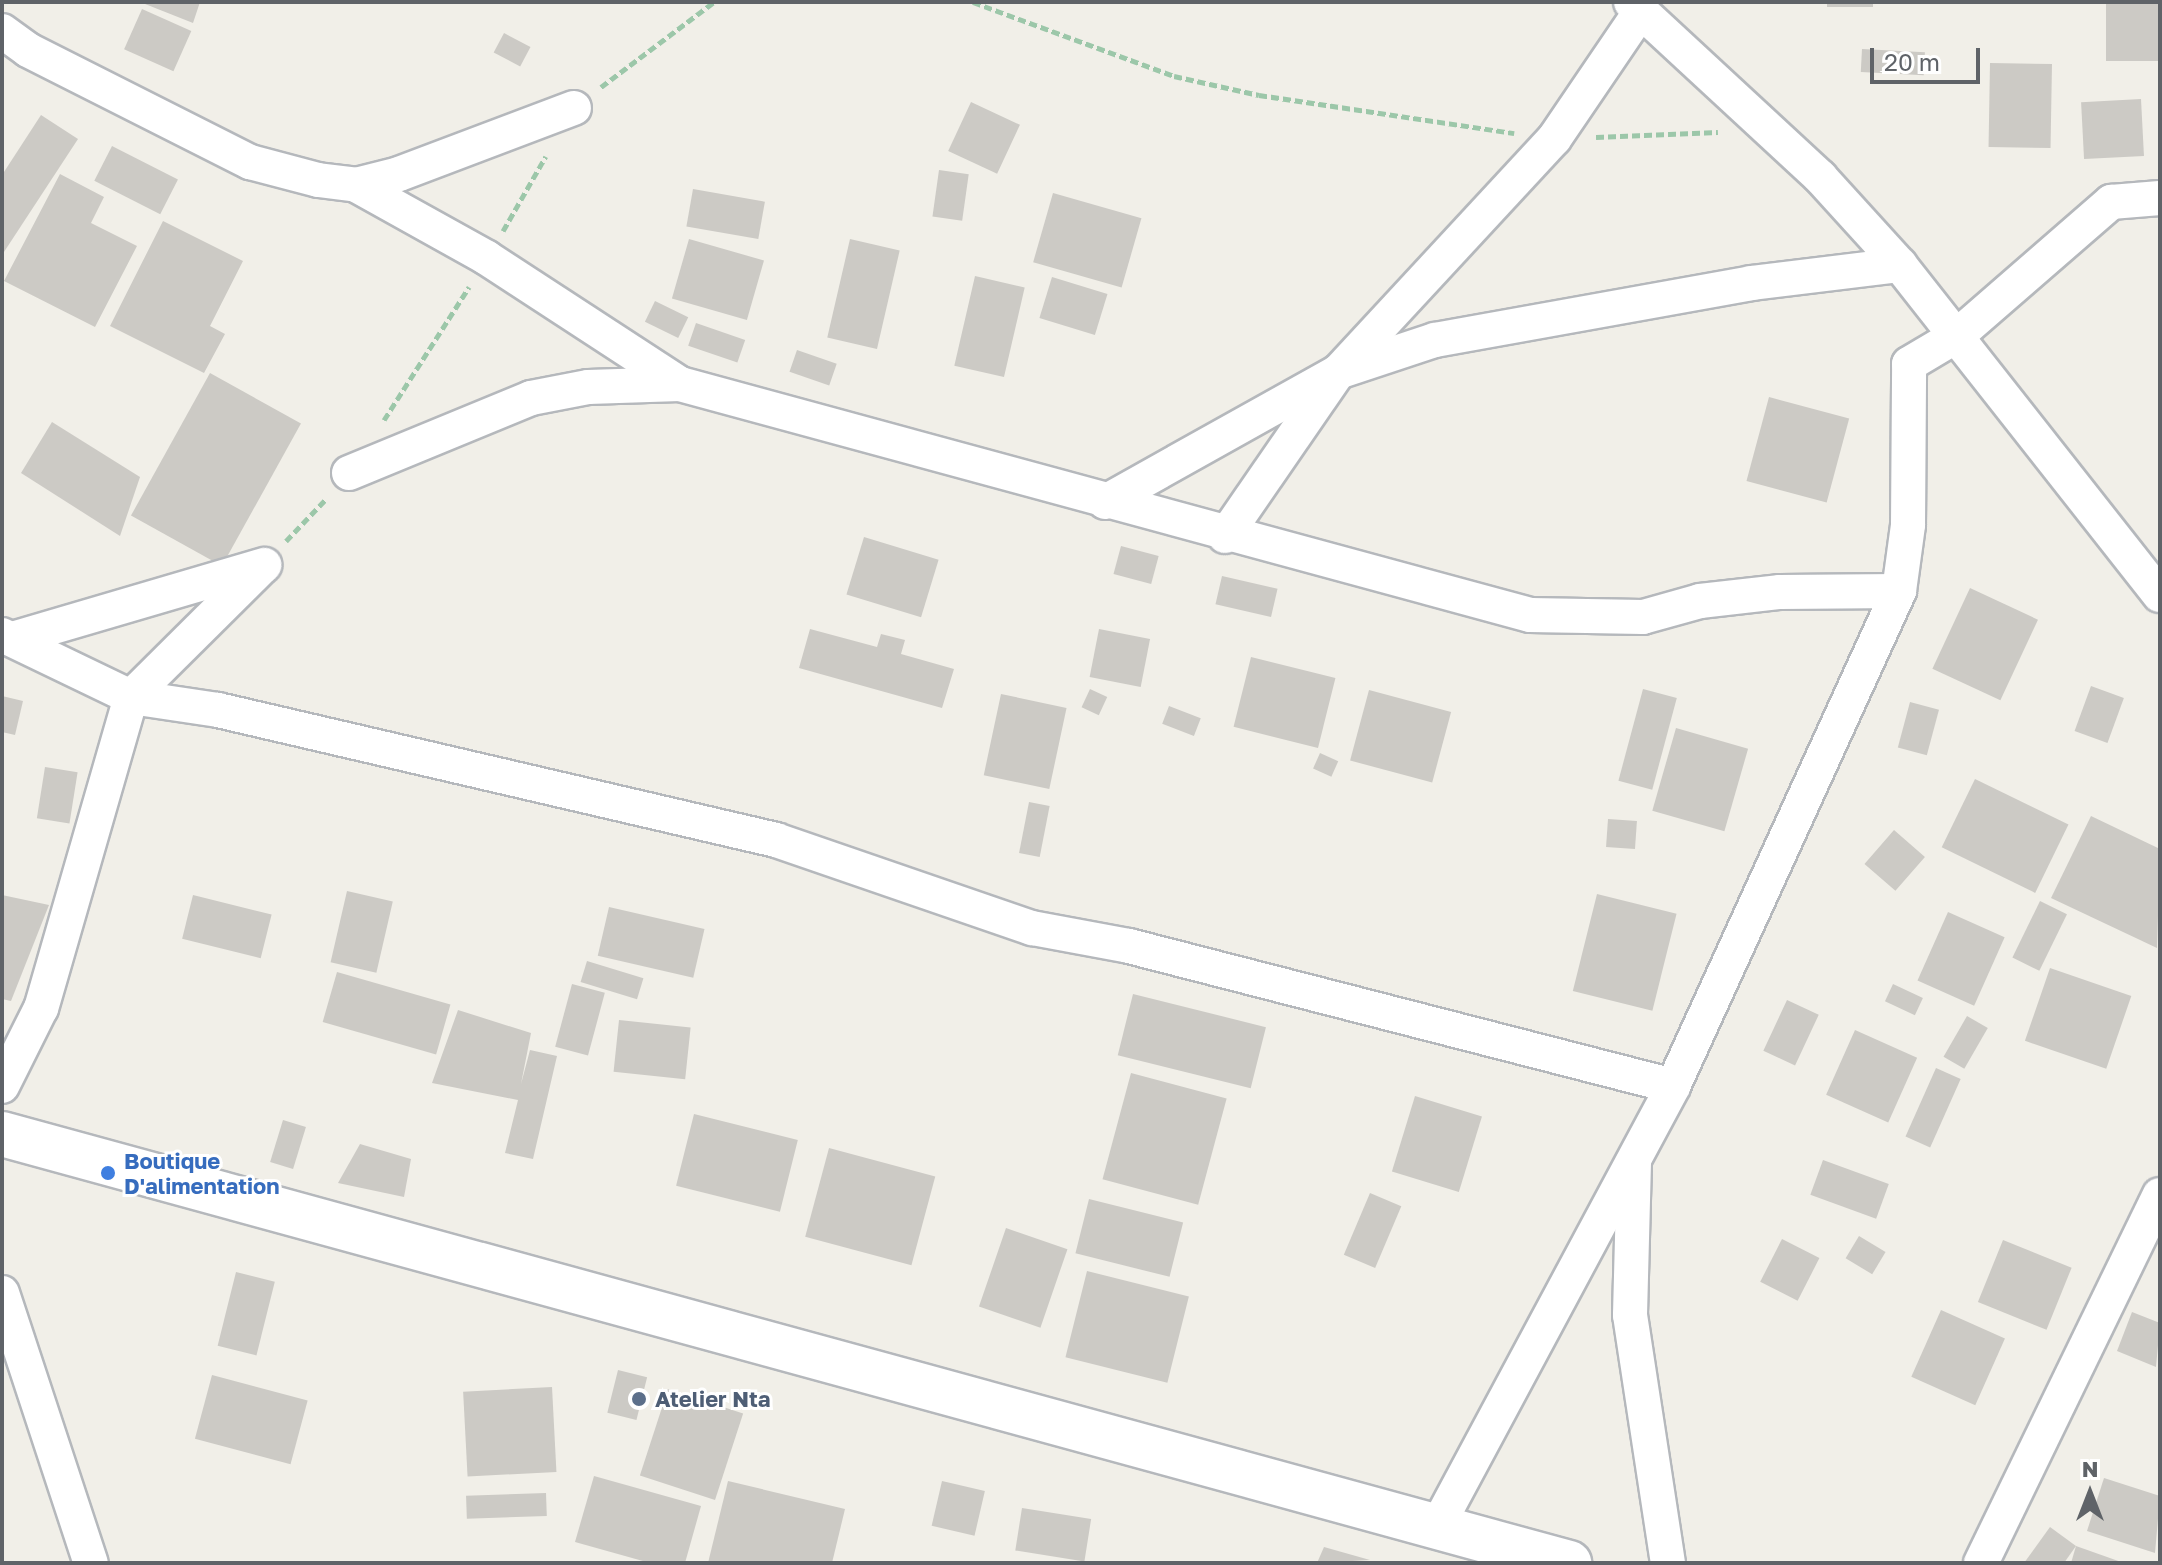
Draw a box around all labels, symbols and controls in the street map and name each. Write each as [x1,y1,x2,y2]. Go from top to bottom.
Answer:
scale bar [1874,32,1984,82]
text: 20 m [1884,47,1940,76]
place label: Boutique D'alimentation [124,1147,280,1198]
marker: Boutique D'alimentation [99,1164,117,1182]
place label: Atelier Nta [655,1386,770,1412]
marker: Atelier Nta [630,1390,648,1408]
north arrow [2050,1453,2130,1533]
text: N [2082,1455,2098,1482]

